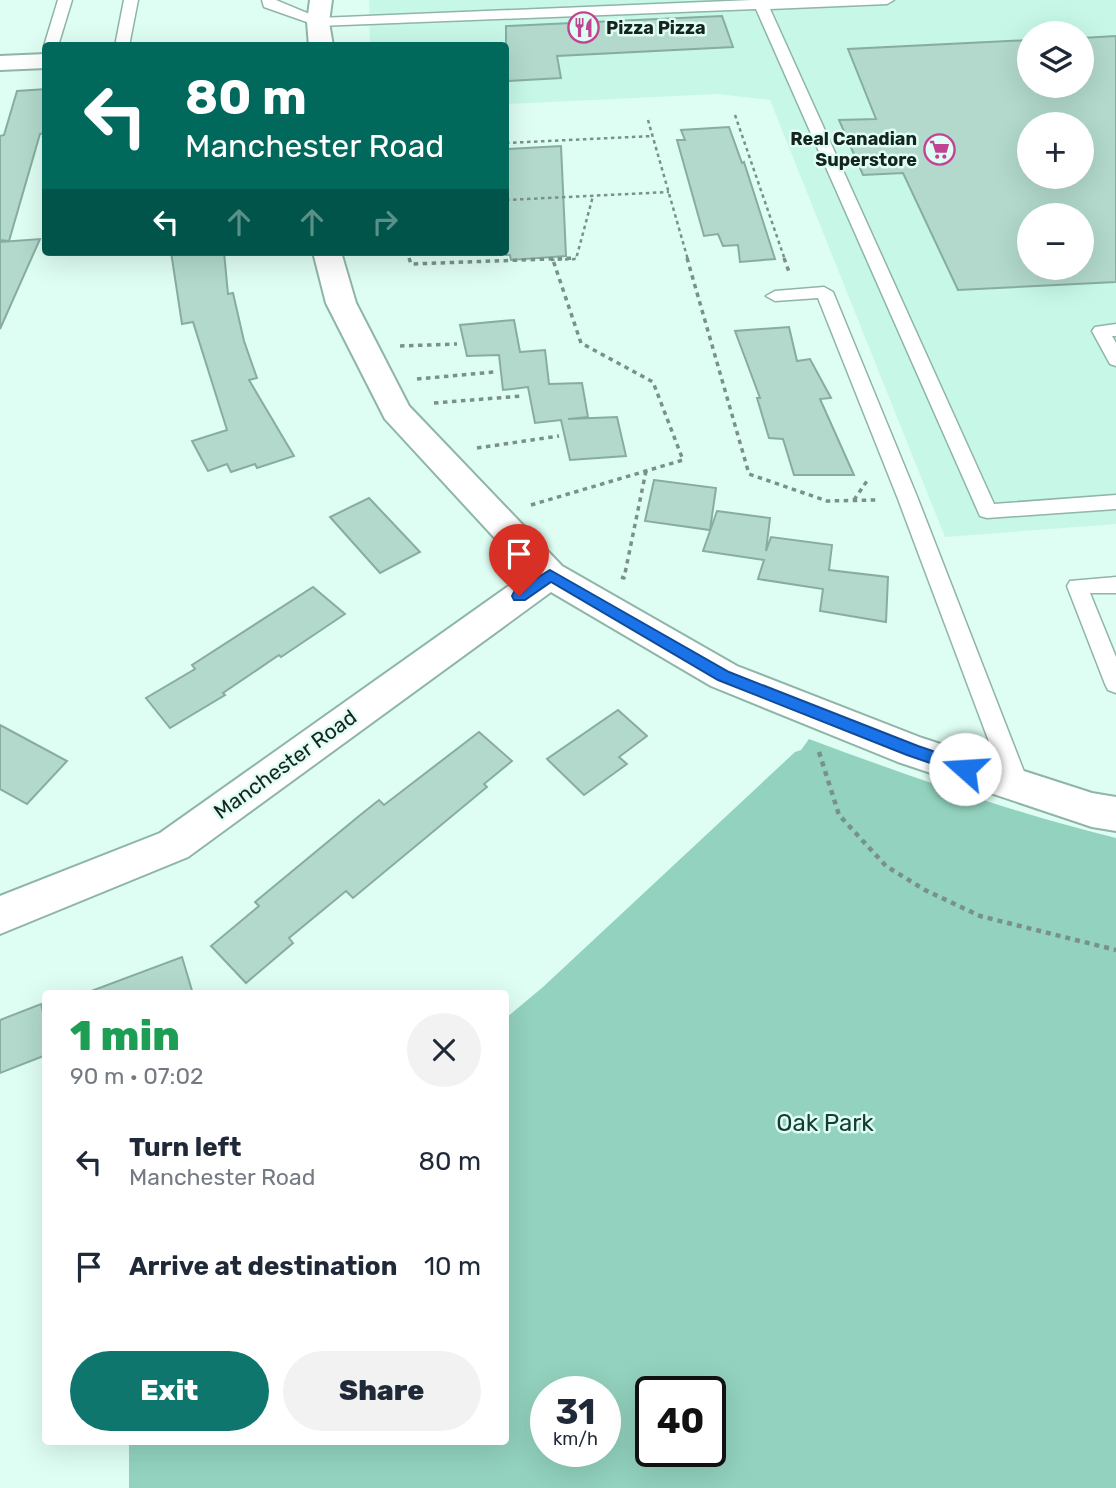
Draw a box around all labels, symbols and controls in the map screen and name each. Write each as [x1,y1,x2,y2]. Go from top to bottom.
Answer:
restaurant icon: Pizza Pizza [566,11,600,45]
place label: Pizza Pizza [606,17,706,39]
map controls [1017,21,1094,280]
button: layers [1017,21,1094,98]
text: 80 m [185,68,307,126]
icon: left [70,70,161,161]
button: + [1017,112,1094,189]
text: Manchester Road [185,127,444,165]
place label: Real Canadian Superstore [790,128,917,171]
supermarket icon: Real Canadian Superstore [923,132,957,166]
icon: left [147,203,185,241]
icon: ahead [220,203,258,241]
icon: ahead [293,203,331,241]
icon: right [366,203,404,241]
button: − [1017,203,1094,280]
pin [489,524,549,596]
icon: arrive [500,535,538,573]
street label: Manchester Road [209,704,361,824]
position arrow [928,732,1002,806]
text: 1 min [70,1011,180,1061]
button: close [407,1013,481,1087]
text: 90 m · 07:02 [70,1062,204,1090]
park label: Oak Park [776,1109,874,1137]
text: Turn left [129,1132,241,1163]
icon: left [70,1143,108,1181]
text: 80 m [418,1146,481,1177]
text: Manchester Road [129,1163,315,1191]
icon: arrive [70,1248,108,1286]
text: Arrive at destination [129,1251,397,1282]
text: 10 m [424,1251,481,1282]
button: Exit [70,1351,269,1431]
button: Share [283,1351,481,1431]
speed limit sign: 40 [635,1376,726,1467]
text: 31 [556,1391,595,1433]
text: km/h [553,1428,598,1450]

